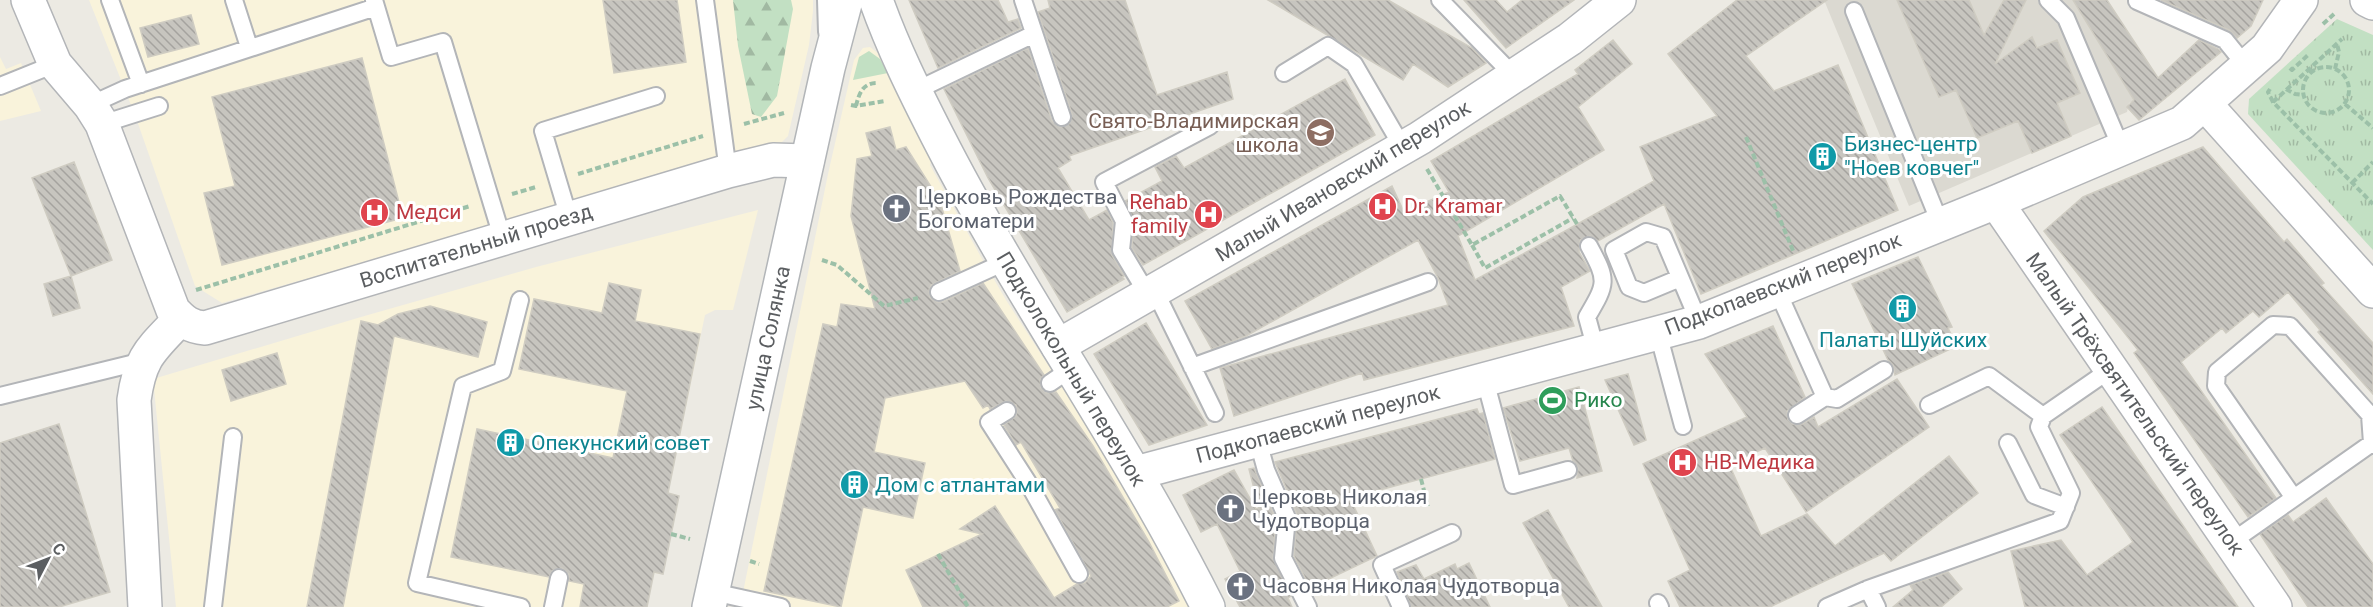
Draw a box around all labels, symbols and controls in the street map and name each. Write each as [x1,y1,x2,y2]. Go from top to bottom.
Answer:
street label: Малый Ивановский переулок [1211,95,1475,267]
place label: Свято-Владимирская школа [1088,109,1299,157]
school or university icon: Свято-Владимирская школа [1304,117,1336,149]
place label: Бизнес-центр "Ноев ковчег" [1844,132,1979,180]
building icon: Бизнес-центр "Ноев ковчег" [1807,140,1839,172]
place label: Церковь Рождества Богоматери [918,185,1117,233]
place label: Rehab family [1129,190,1188,238]
hospital icon: Dr. Kramar [1367,190,1399,222]
church icon: Церковь Рождества Богоматери [881,193,913,225]
place label: Dr. Kramar [1404,194,1503,218]
hospital icon: Медси [359,196,391,228]
hospital icon: Rehab family [1193,198,1225,230]
street label: Воспитательный проезд [357,199,595,293]
place label: Медси [396,200,461,224]
street label: Подкопаевский переулок [1661,227,1905,340]
street label: Подколокольный переулок [991,247,1151,491]
street label: Малый Трёхсвятительский переулок [2021,248,2249,560]
street label: улица Солянка [741,264,795,412]
building icon: Палаты Шуйских [1887,293,1919,325]
place label: Палаты Шуйских [1819,328,1987,352]
street label: Подкопаевский переулок [1193,380,1443,468]
sports icon: Рико [1537,384,1569,416]
place label: Рико [1574,388,1623,412]
building icon: Опекунский совет [494,427,526,459]
place label: Опекунский совет [531,431,710,455]
hospital icon: НВ-Медика [1667,446,1699,478]
place label: НВ-Медика [1704,450,1815,474]
building icon: Дом с атлантами [838,469,870,501]
place label: Дом с атлантами [875,473,1045,497]
place label: Церковь Николая Чудотворца [1252,485,1427,533]
church icon: Церковь Николая Чудотворца [1215,493,1247,525]
north arrow [18,529,78,589]
text: С [48,539,69,560]
church icon: Часовня Николая Чудотворца [1225,570,1257,602]
place label: Часовня Николая Чудотворца [1262,574,1560,598]

